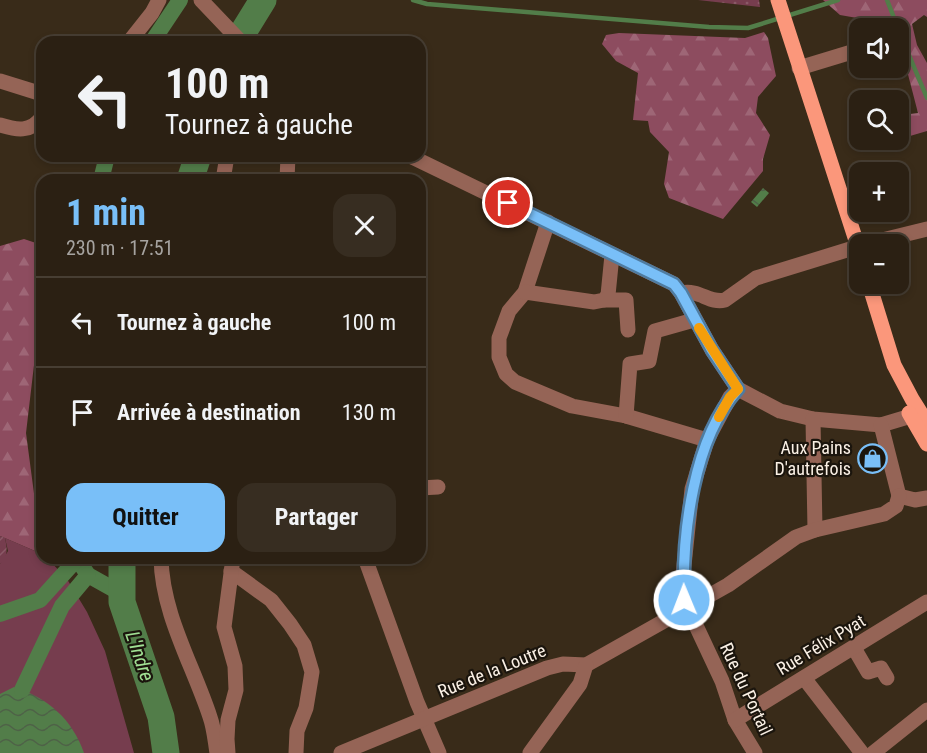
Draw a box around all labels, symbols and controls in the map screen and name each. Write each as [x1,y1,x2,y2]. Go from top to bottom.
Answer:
map controls [849,18,909,294]
button: sound [849,18,909,78]
text: 100 m [165,59,270,108]
icon: left [66,60,144,138]
button: search [849,90,909,150]
text: Tournez à gauche [165,109,353,141]
button: + [849,162,909,222]
pin [482,177,533,228]
icon: arrive [491,186,524,219]
text: 1 min [66,192,146,234]
button: close [333,194,396,257]
button: − [849,234,909,294]
text: 230 m · 17:51 [66,236,173,260]
icon: left [66,306,99,339]
text: Tournez à gauche [117,310,271,335]
text: 100 m [342,310,396,335]
icon: arrive [66,396,99,429]
text: Arrivée à destination [117,400,301,425]
text: 130 m [342,400,396,425]
place label: Aux Pains D'autrefois [775,437,851,479]
shop icon: Aux Pains D'autrefois [856,442,888,474]
button: Quitter [66,483,225,552]
button: Partager [237,483,396,552]
position arrow [652,568,716,632]
street label: Rue Félix Pyat [773,610,869,679]
water label: L'Indre [120,628,160,684]
street label: Rue de la Loutre [435,639,549,702]
street label: Rue du Portail [716,639,777,738]

